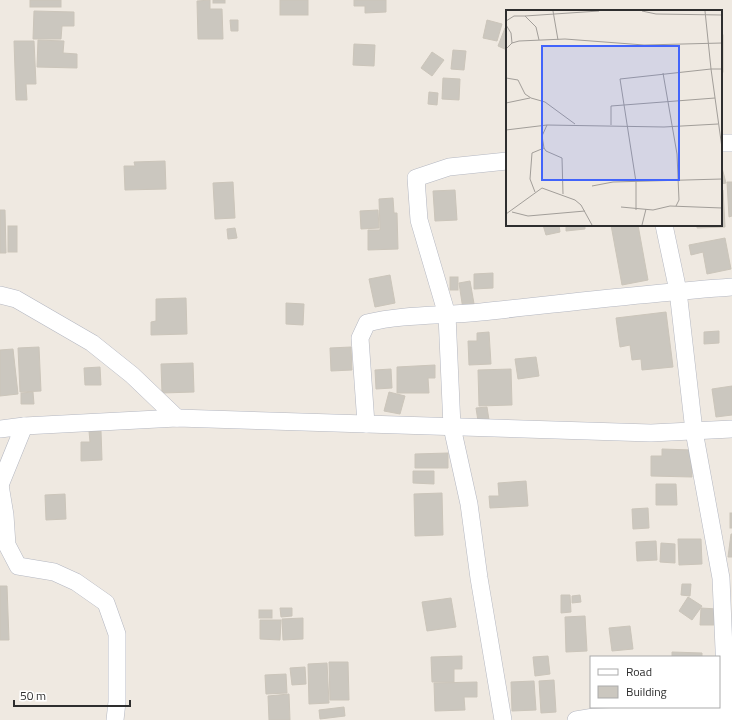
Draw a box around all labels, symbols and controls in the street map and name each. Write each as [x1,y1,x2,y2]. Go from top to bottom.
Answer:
inset map [506,10,722,226]
legend [590,656,720,708]
text: Road [626,662,652,681]
scale bar [14,682,130,708]
text: Building [626,682,667,701]
text: 50 m [20,686,46,705]

